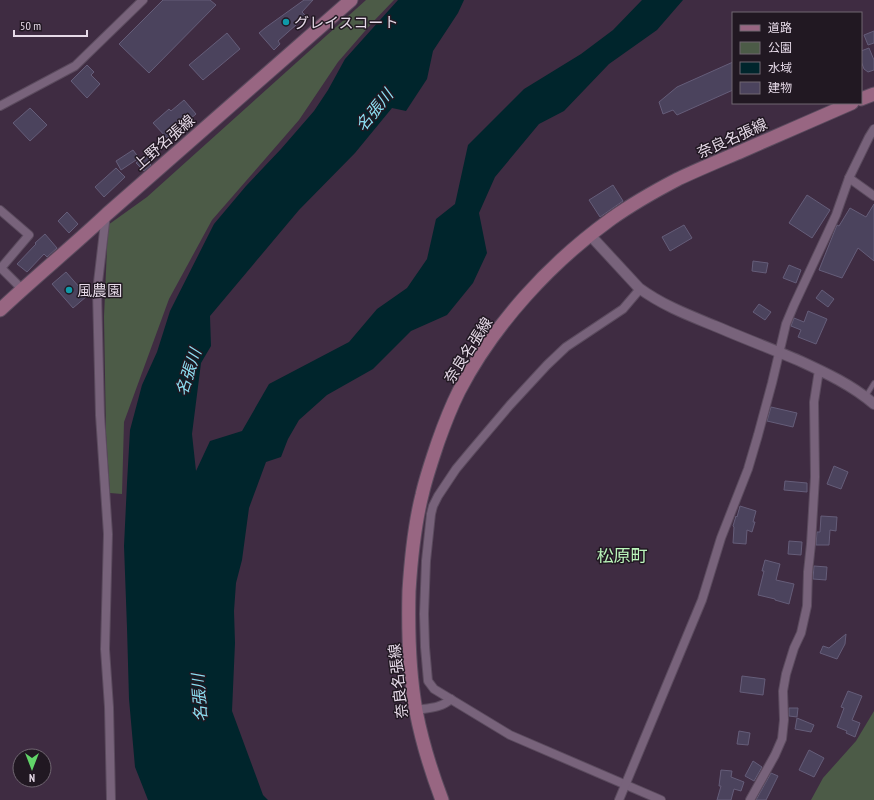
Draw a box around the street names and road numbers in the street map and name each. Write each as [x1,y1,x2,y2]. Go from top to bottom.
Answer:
street label: 上野名張線 [129,110,199,174]
street label: 奈良名張線 [694,114,770,162]
street label: 奈良名張線 [440,313,496,387]
street label: 奈良名張線 [385,643,411,719]

